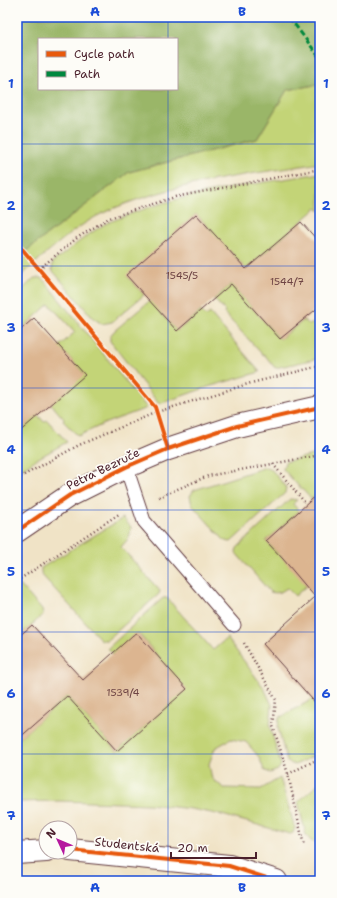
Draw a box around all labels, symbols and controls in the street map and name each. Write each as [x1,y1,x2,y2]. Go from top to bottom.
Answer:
text: A [90,3,100,20]
text: B [238,3,246,20]
legend [38,38,178,90]
text: Cycle path [74,46,135,62]
text: Path [74,66,100,82]
text: 1 [8,75,14,92]
text: 1 [323,75,329,92]
text: 2 [6,197,16,214]
text: 2 [321,197,331,214]
house number: 1545/5 [166,269,198,282]
house number: 1544/7 [270,275,304,288]
text: 3 [6,319,16,336]
text: 3 [321,319,331,336]
text: 4 [6,441,16,458]
text: 4 [321,441,331,458]
street label: Petra Bezruče [64,444,143,494]
text: 5 [7,563,15,580]
text: 5 [322,563,330,580]
text: 6 [6,685,16,702]
text: 6 [321,685,331,702]
house number: 1539/4 [106,686,140,699]
text: 7 [6,807,16,824]
text: 7 [321,807,331,824]
north arrow [38,820,78,860]
text: N [43,825,60,842]
street label: Studentská [94,834,161,856]
scale bar [171,834,256,860]
text: 20 m [177,840,208,856]
text: A [90,879,100,896]
text: B [238,879,246,896]

